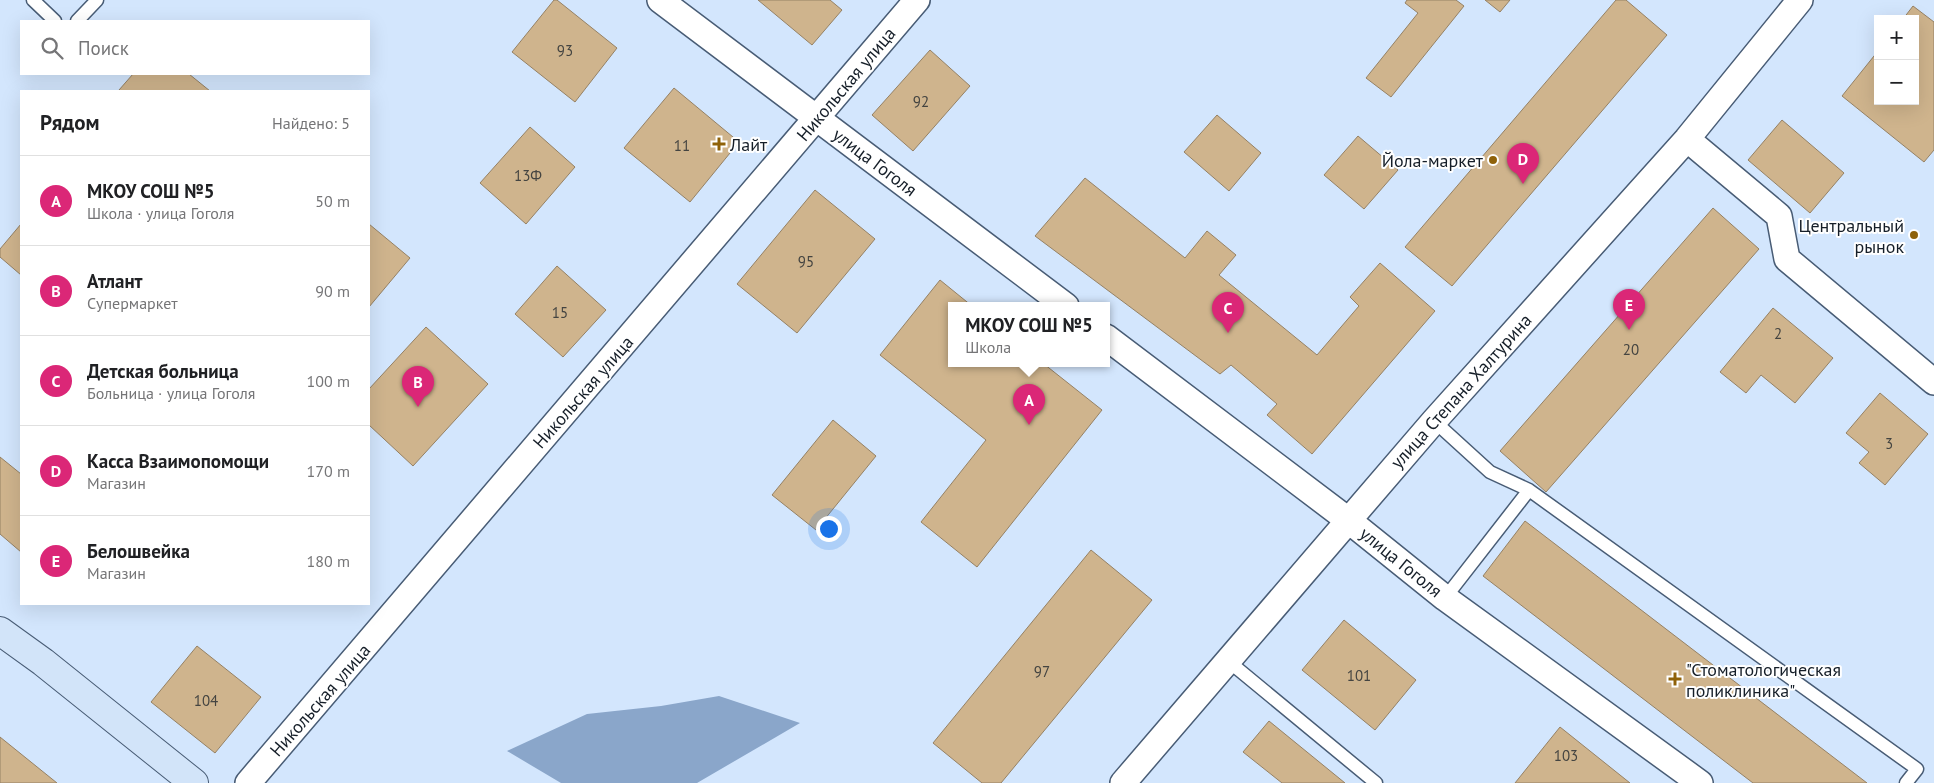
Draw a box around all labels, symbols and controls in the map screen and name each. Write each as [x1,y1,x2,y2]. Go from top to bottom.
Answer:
map controls [1874,15,1919,105]
button: + [1874,15,1919,60]
search box [20,20,370,75]
street label: Никольская улица [792,22,900,146]
icon: search [38,34,66,62]
text: Поиск [78,36,129,60]
house number: 93 [557,41,573,60]
button: − [1874,60,1919,105]
house number: 92 [913,92,929,111]
text: Рядом [40,109,99,136]
text: Найдено: 5 [272,113,350,133]
street label: улица Гоголя [828,123,922,201]
place label: Лайт [729,133,768,156]
house number: 11 [674,136,690,155]
marker: Лайт [712,137,726,151]
pin: D [1507,143,1539,184]
place label: Йола-маркет [1382,149,1484,172]
marker: Йола-маркет [1487,154,1499,166]
house number: 13Ф [514,166,542,185]
text: МКОУ СОШ №5 [87,179,214,203]
text: A [51,191,61,211]
text: 50 m [315,191,350,211]
text: Школа · улица Гоголя [87,203,234,223]
place label: Центральный рынок [1799,214,1904,258]
marker: Центральный рынок [1908,229,1920,241]
house number: 95 [798,252,814,271]
text: Атлант [87,269,143,293]
text: B [51,281,61,301]
text: 90 m [315,281,350,301]
pin: E [1613,289,1645,330]
pin: C [1212,292,1244,333]
text: Супермаркет [87,293,178,313]
popup [948,302,1110,367]
house number: 15 [552,303,568,322]
street label: улица Степана Халтурина [1385,309,1537,473]
text: МКОУ СОШ №5 [965,313,1093,337]
house number: 2 [1774,324,1782,343]
street label: Никольская улица [528,331,638,453]
text: Школа [965,337,1011,357]
house number: 20 [1623,340,1639,359]
text: Детская больница [87,359,239,383]
pin: B [402,366,434,407]
text: C [52,371,60,391]
text: 100 m [307,371,350,391]
text: Больница · улица Гоголя [87,383,255,403]
pin: A [1013,384,1045,425]
house number: 3 [1885,434,1893,453]
text: Касса Взаимопомощи [87,449,269,473]
text: D [51,461,61,481]
text: 170 m [307,461,350,481]
text: Магазин [87,473,146,493]
your location [816,516,842,542]
street label: улица Гоголя [1355,522,1447,602]
text: Белошвейка [87,539,190,563]
text: E [52,551,60,571]
text: 180 m [307,551,350,571]
text: Магазин [87,563,146,583]
street label: Никольская улица [265,639,375,761]
place label: "Стоматологическая поликлиника" [1686,658,1841,702]
house number: 97 [1034,662,1050,681]
house number: 101 [1347,666,1371,685]
marker: "Стоматологическая поликлиника" [1668,672,1682,686]
house number: 104 [194,691,218,710]
house number: 103 [1554,746,1578,765]

